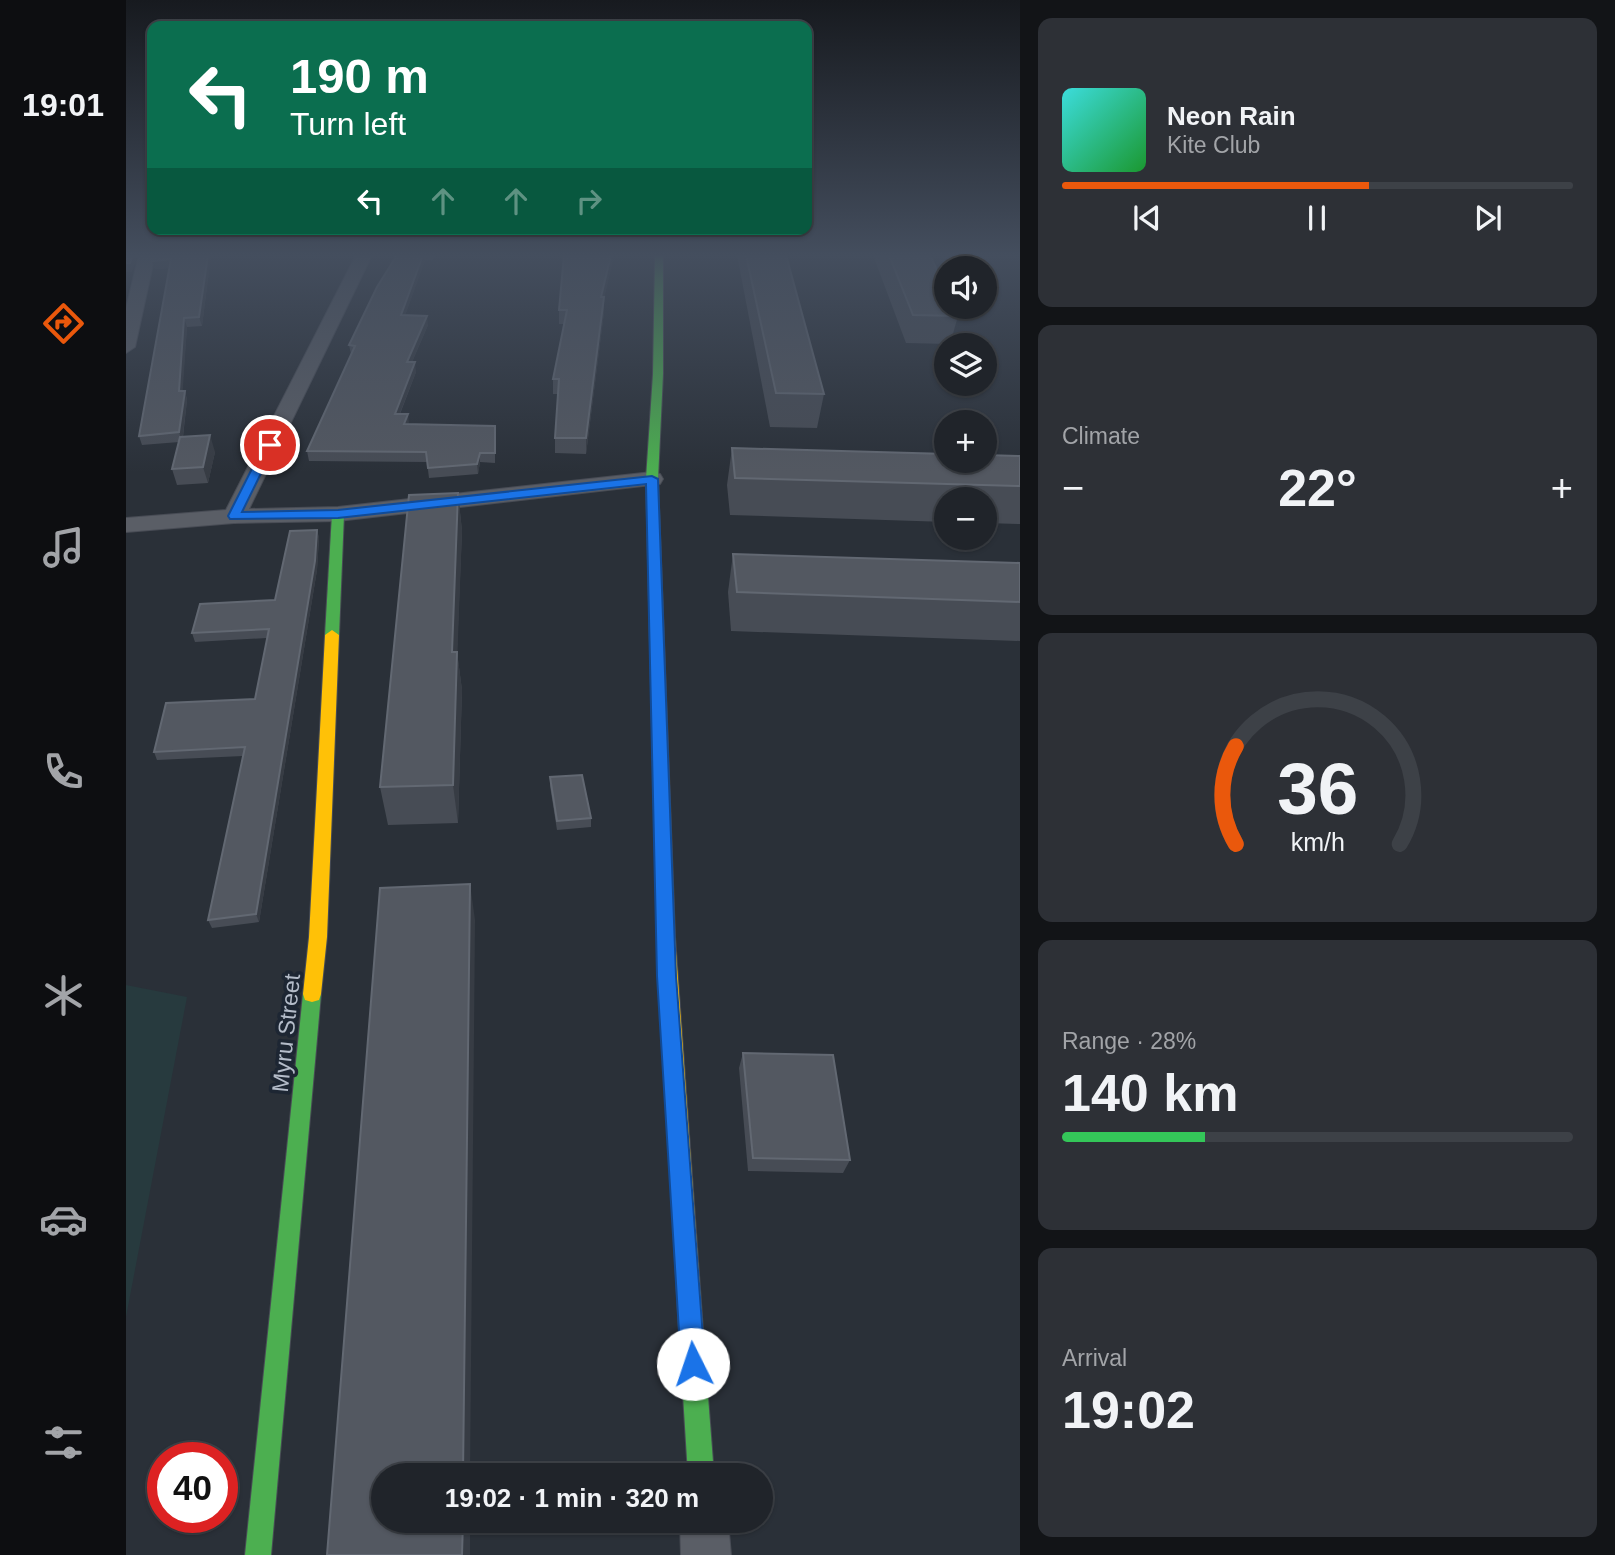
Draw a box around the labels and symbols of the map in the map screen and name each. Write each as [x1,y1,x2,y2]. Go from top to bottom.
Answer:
pin [240,415,300,475]
street label: Myru Street [267,972,305,1093]
position arrow [656,1327,730,1401]
speed limit sign: 40 [147,1442,238,1533]

